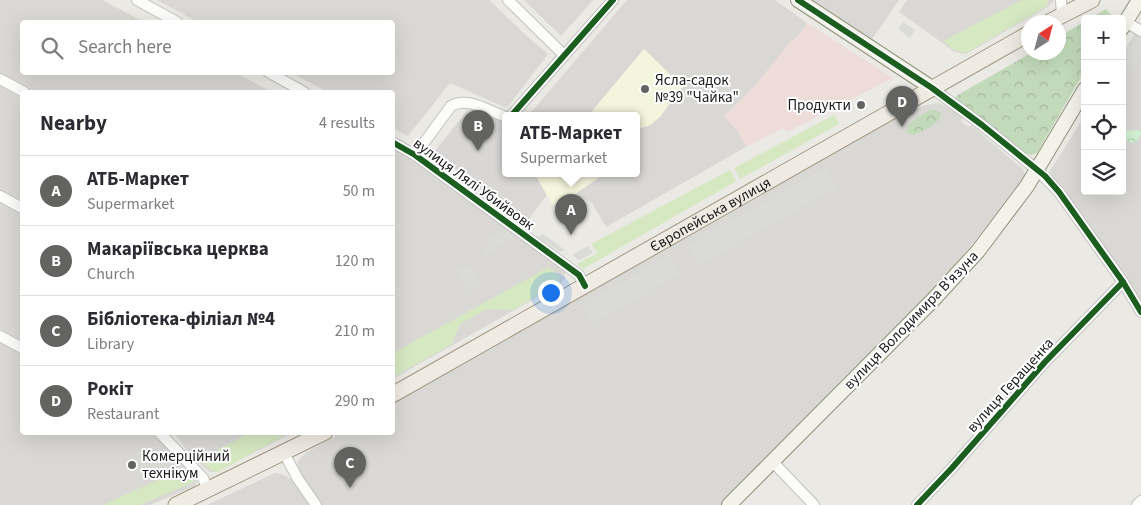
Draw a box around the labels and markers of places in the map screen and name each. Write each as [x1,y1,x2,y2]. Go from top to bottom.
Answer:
place label: Ясла-садок №39 "Чайка" [655,70,739,108]
marker: Ясла-садок №39 "Чайка" [639,83,651,95]
pin: D [886,86,918,127]
place label: Продукти [787,95,851,116]
marker: Продукти [855,99,867,111]
pin: B [462,110,494,151]
pin: A [555,194,587,235]
place label: Комерційний технікум [142,446,230,484]
pin: C [334,447,366,488]
marker: Комерційний технікум [126,459,138,471]

